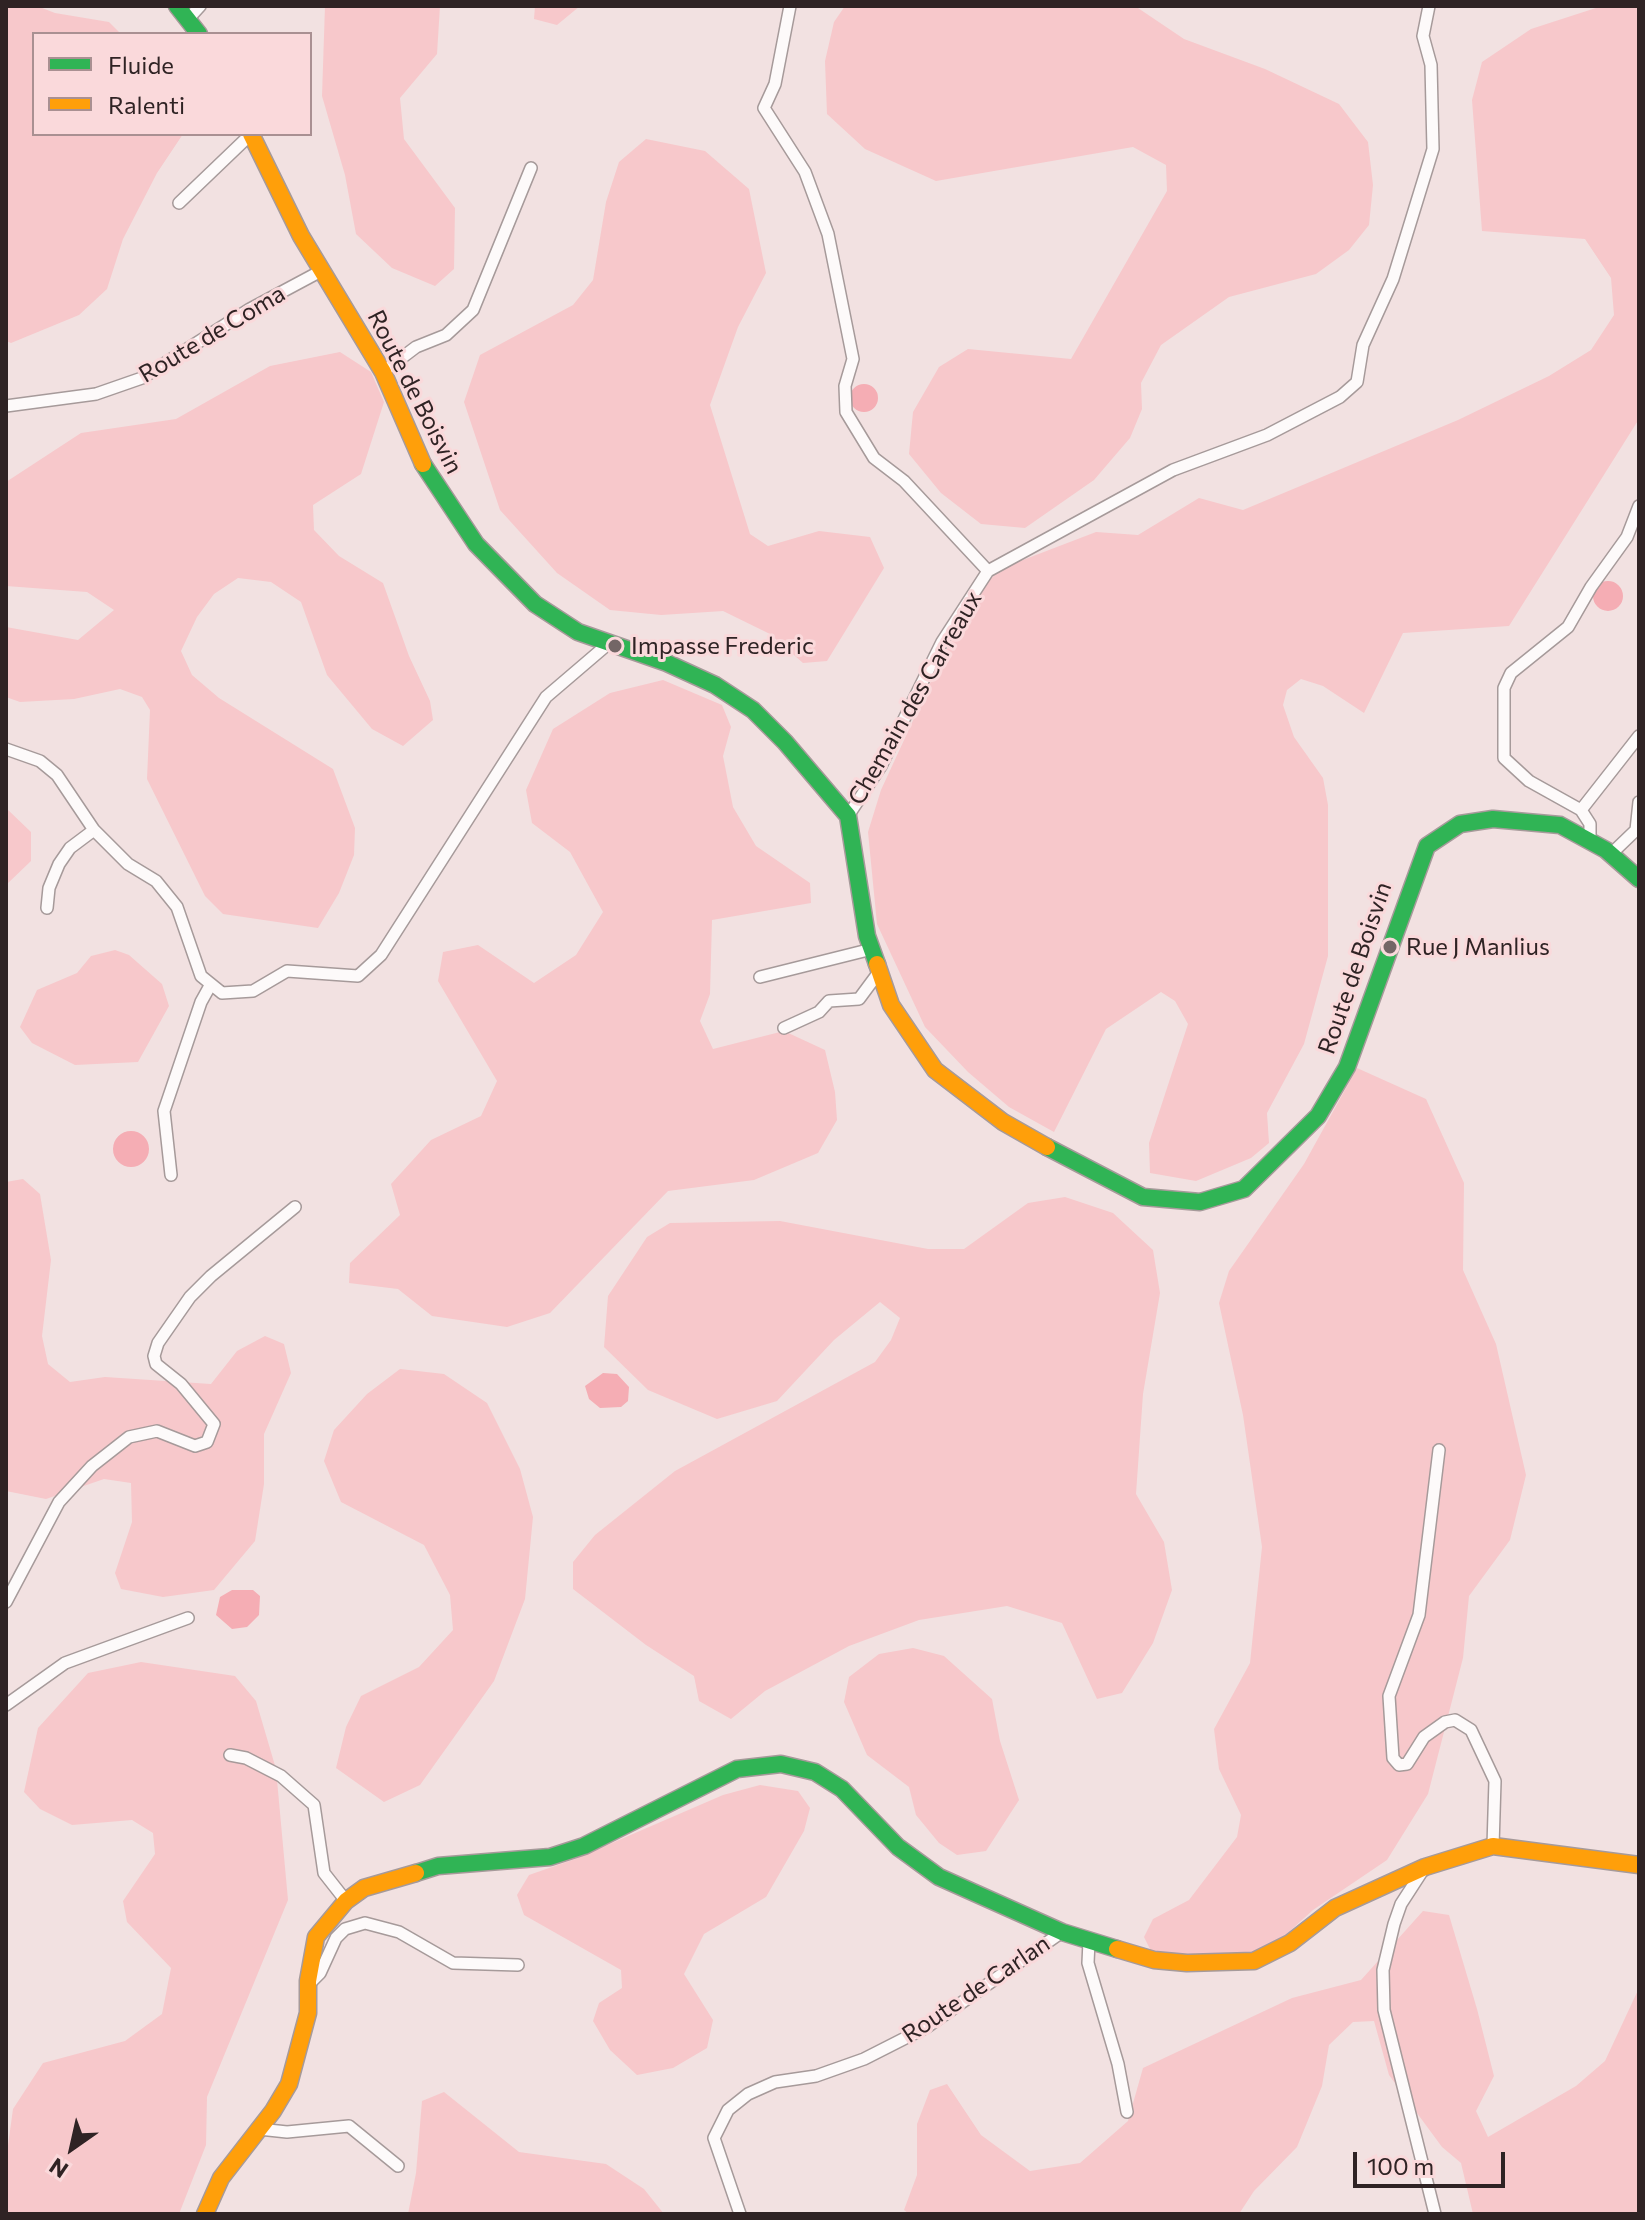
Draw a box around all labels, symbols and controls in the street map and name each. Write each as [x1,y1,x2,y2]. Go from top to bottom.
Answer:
legend [32,32,312,136]
text: Fluide [108,50,174,79]
text: Ralenti [108,90,185,119]
street label: Route de Coma [134,279,290,389]
street label: Route de Boisvin [361,305,469,479]
street label: Chemain des Carreaux [842,586,988,810]
place label: Impasse Frederic [631,632,814,660]
marker: Impasse Frederic [606,637,624,655]
street label: Route de Boisvin [1312,878,1398,1058]
place label: Rue J Manlius [1406,933,1550,961]
marker: Rue J Manlius [1381,938,1399,956]
street label: Route de Carlan [897,1929,1055,2049]
north arrow [32,2108,112,2188]
scale bar [1357,2136,1509,2186]
text: 100 m [1367,2151,1434,2180]
text: N [44,2153,73,2184]

